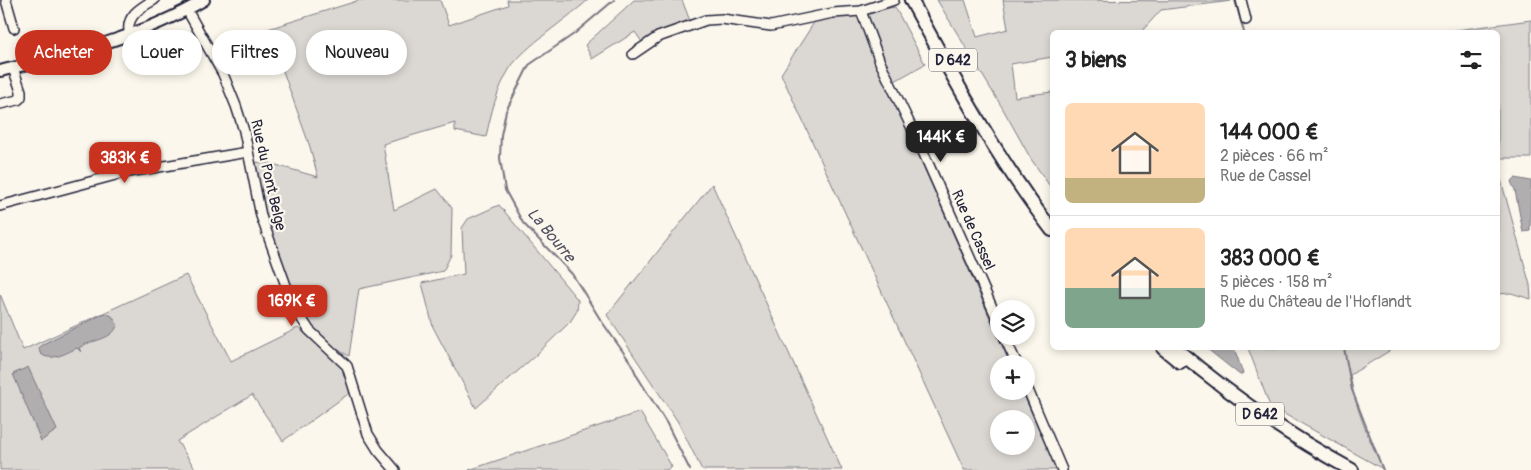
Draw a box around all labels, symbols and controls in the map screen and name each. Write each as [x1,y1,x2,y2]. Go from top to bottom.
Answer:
chip: Acheter [15,30,112,75]
chip: Louer [122,30,202,75]
chip: Filtres [212,30,296,75]
chip: Nouveau [306,30,407,75]
icon: filters [1457,46,1485,74]
text: 3 biens [1065,47,1126,74]
road number: D 642 [929,48,977,72]
street label: Rue du Pont Belge [246,118,290,233]
text: 144 000 € [1220,119,1319,146]
pin: 144K € [900,120,982,163]
icon: home [1105,123,1165,183]
text: 144K € [917,127,965,147]
pin: 383K € [84,142,166,184]
text: 2 pièces · 66 m² [1220,146,1328,166]
text: 383K € [100,148,150,168]
text: Rue de Cassel [1220,166,1311,186]
street label: Rue de Cassel [947,187,999,273]
water label: La Bourre [523,204,581,268]
text: 383 000 € [1220,245,1320,272]
icon: home [1105,248,1165,308]
text: 5 pièces · 158 m² [1220,272,1333,292]
pin: 169K € [251,284,333,327]
text: 169K € [268,291,316,311]
text: Rue du Château de l'Hoflandt [1220,292,1412,312]
map controls [990,300,1035,455]
button: layers [990,300,1035,345]
button: + [990,355,1035,400]
road number: D 642 [1236,402,1284,426]
button: − [990,410,1035,455]

